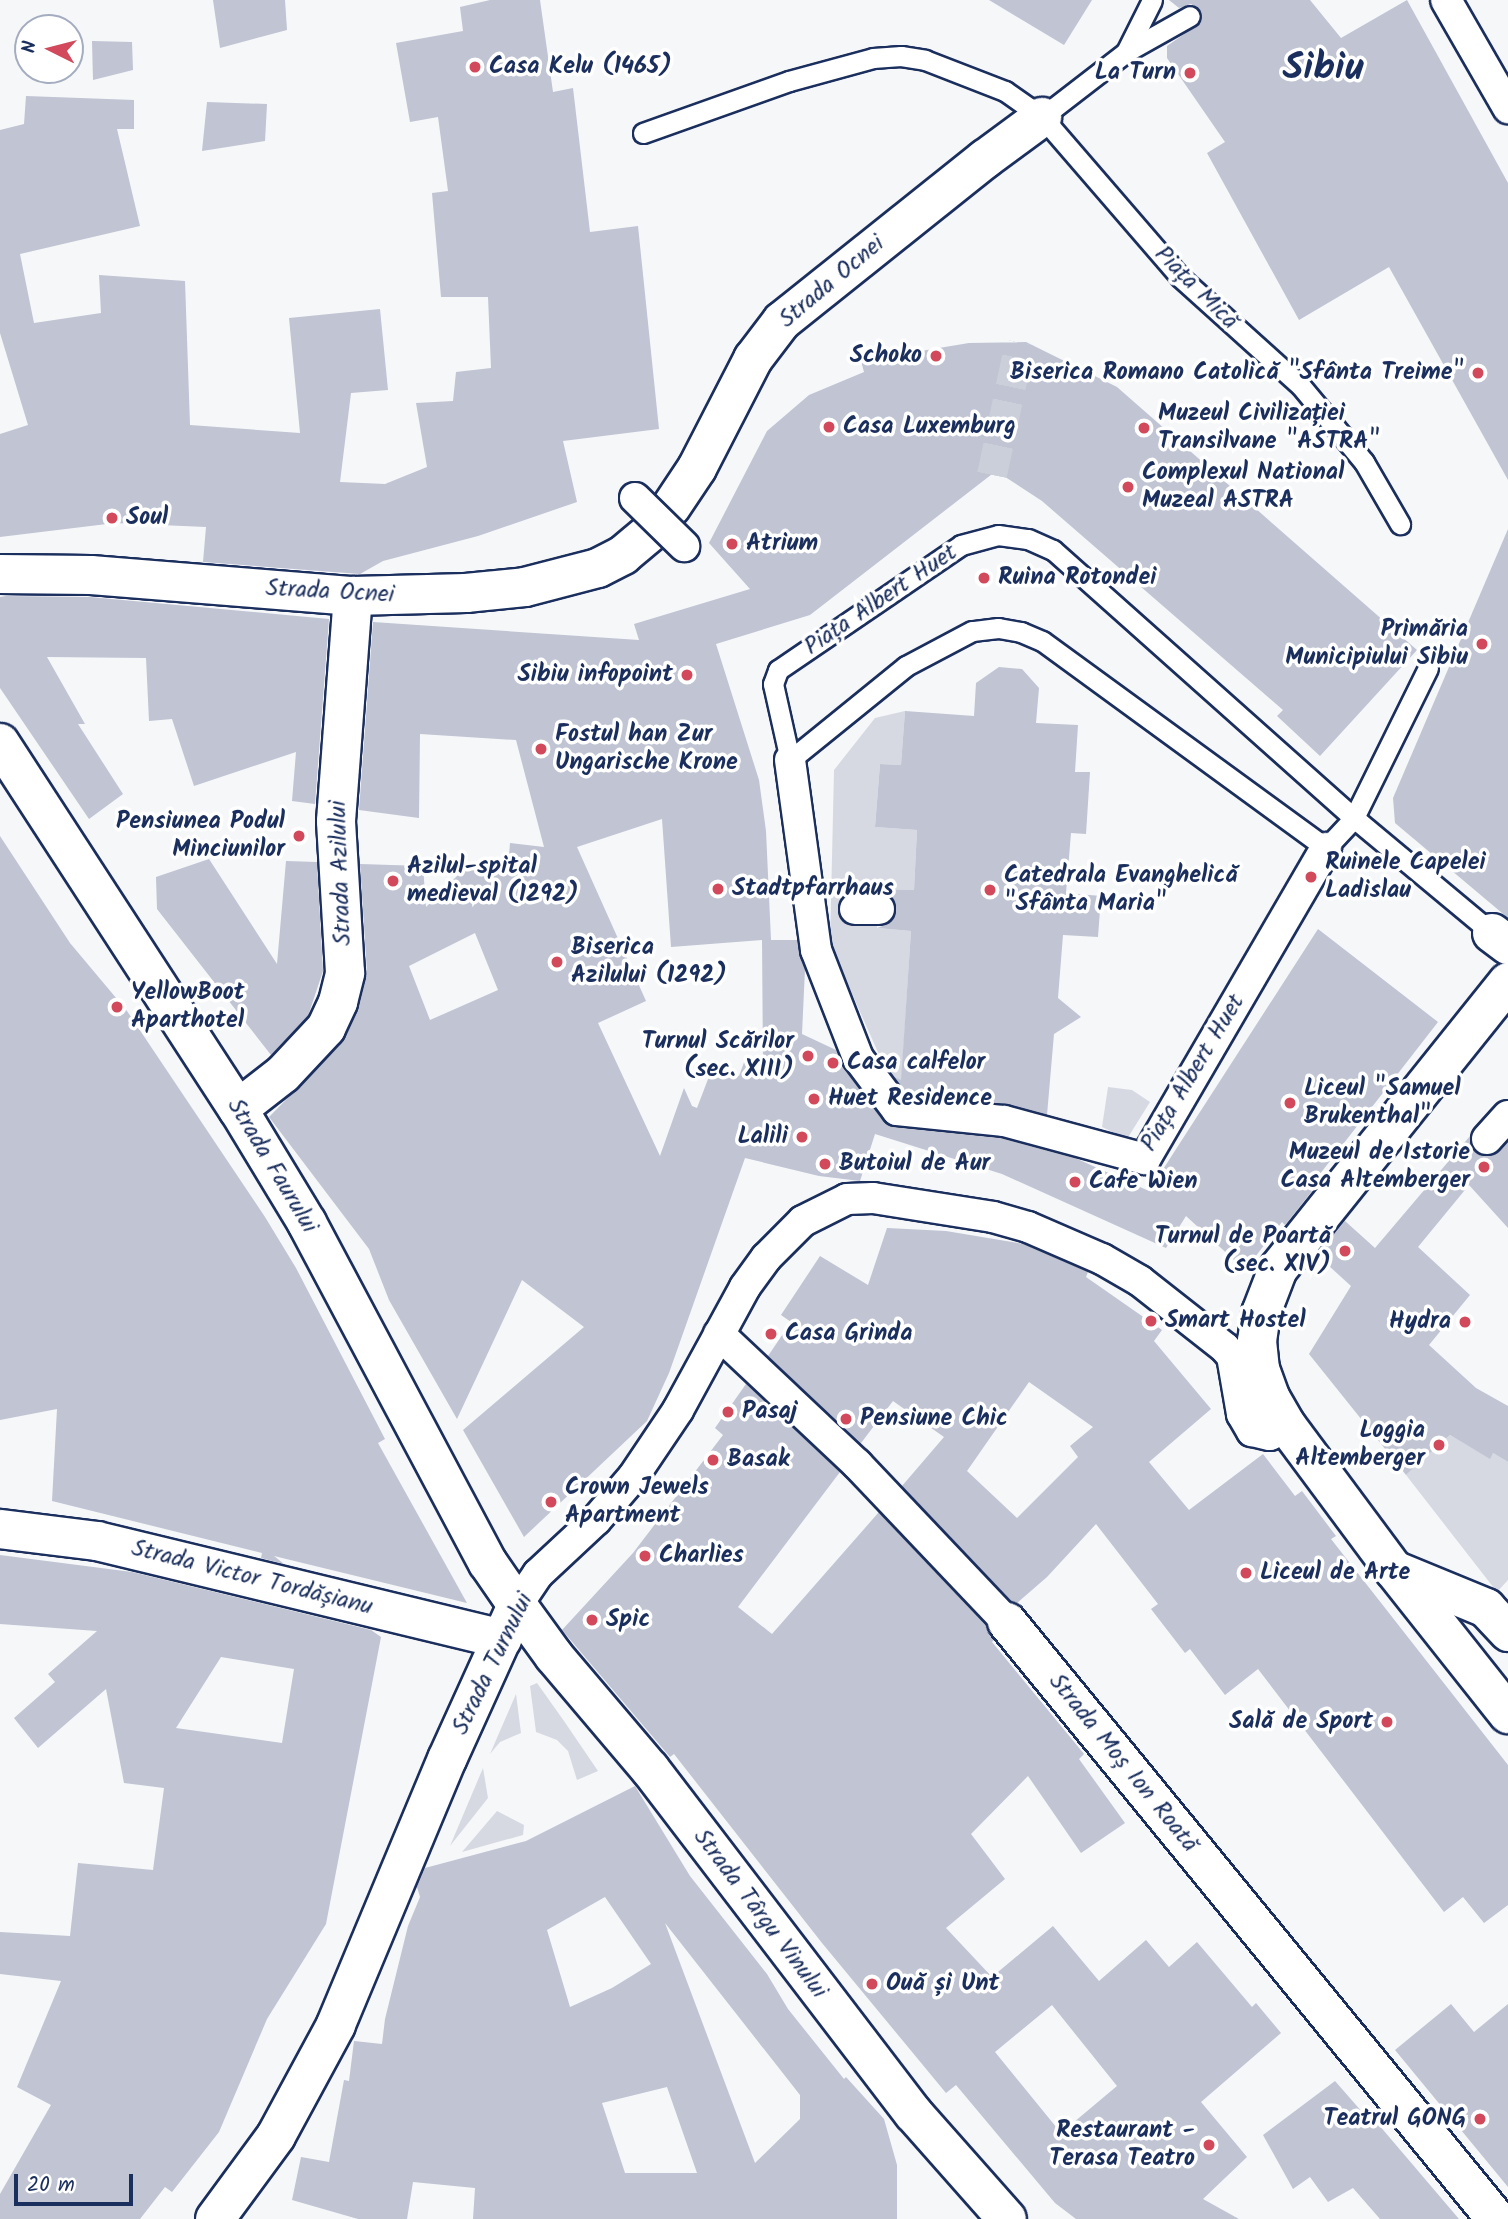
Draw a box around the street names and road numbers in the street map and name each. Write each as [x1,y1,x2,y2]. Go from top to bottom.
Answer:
street label: Strada Ocnei [773,230,891,334]
street label: Piața Mică [1148,240,1244,336]
street label: Piața Albert Huet [799,538,963,662]
street label: Strada Ocnei [265,574,395,610]
street label: Strada Azilului [324,800,358,946]
street label: Piața Albert Huet [1135,989,1251,1157]
street label: Strada Faurului [220,1093,324,1239]
street label: Strada Victor Tordășianu [128,1534,376,1622]
street label: Strada Turnului [446,1589,540,1739]
street label: Strada Moș Ion Roată [1042,1668,1204,1858]
street label: Strada Târgu Vinului [687,1824,833,2004]

